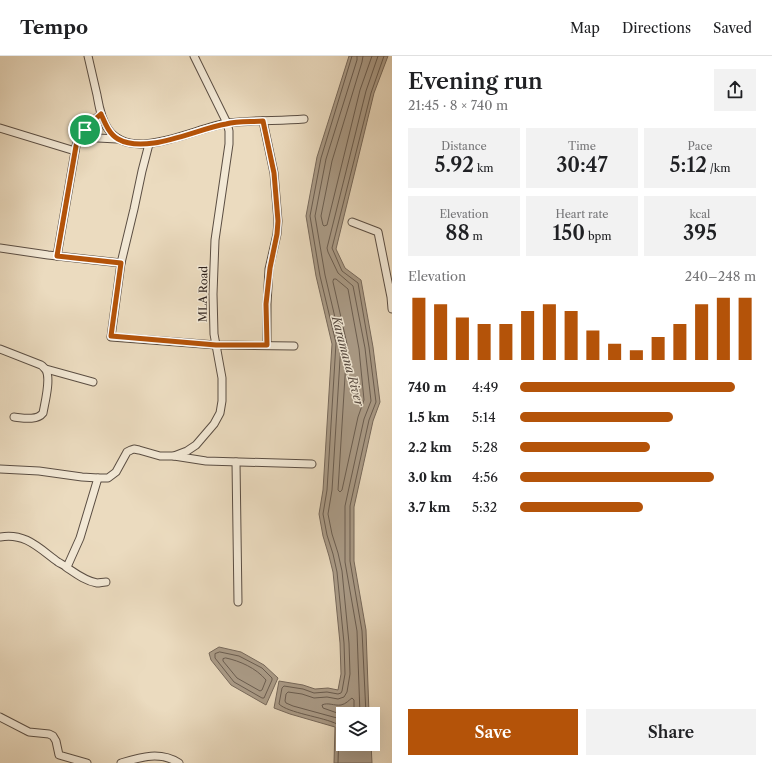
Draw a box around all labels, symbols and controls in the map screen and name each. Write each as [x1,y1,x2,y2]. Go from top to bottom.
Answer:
text: Tempo [20,16,88,39]
text: Map [570,19,600,37]
text: Directions [622,19,691,37]
text: Saved [713,19,752,37]
text: Evening run [408,68,543,95]
button: share [714,69,756,111]
text: 21:45 · 8 × 740 m [408,97,508,113]
pin [68,113,102,147]
icon: arrive [74,119,96,141]
text: Distance [441,139,487,153]
text: Time [568,139,596,153]
text: Pace [688,139,712,153]
text: 5.92 [434,153,474,177]
text: 30:47 [556,153,608,177]
text: 5:12 [670,153,707,177]
text: km [474,161,494,175]
text: /km [707,161,730,175]
text: Elevation [439,207,489,221]
text: Heart rate [555,207,609,221]
text: kcal [690,207,710,221]
text: 88 [445,221,470,245]
text: 150 [552,221,585,245]
text: 395 [683,221,717,245]
text: m [470,229,483,243]
text: bpm [585,229,612,243]
street label: MLA Road [196,265,210,322]
text: Elevation [408,268,466,284]
text: 240–248 m [685,268,756,284]
water label: Karamana River [329,313,368,409]
text: 740 m [408,379,447,395]
text: 4:49 [472,379,498,395]
text: 1.5 km [408,409,449,425]
text: 5:14 [472,409,496,425]
text: 2.2 km [408,439,452,455]
text: 5:28 [472,439,498,455]
text: 3.0 km [408,469,452,485]
text: 4:56 [472,469,498,485]
text: 3.7 km [408,499,450,515]
text: 5:32 [472,499,497,515]
map controls [336,707,380,751]
button: layers [336,707,380,751]
button: Save [408,709,578,755]
button: Share [586,709,756,755]

